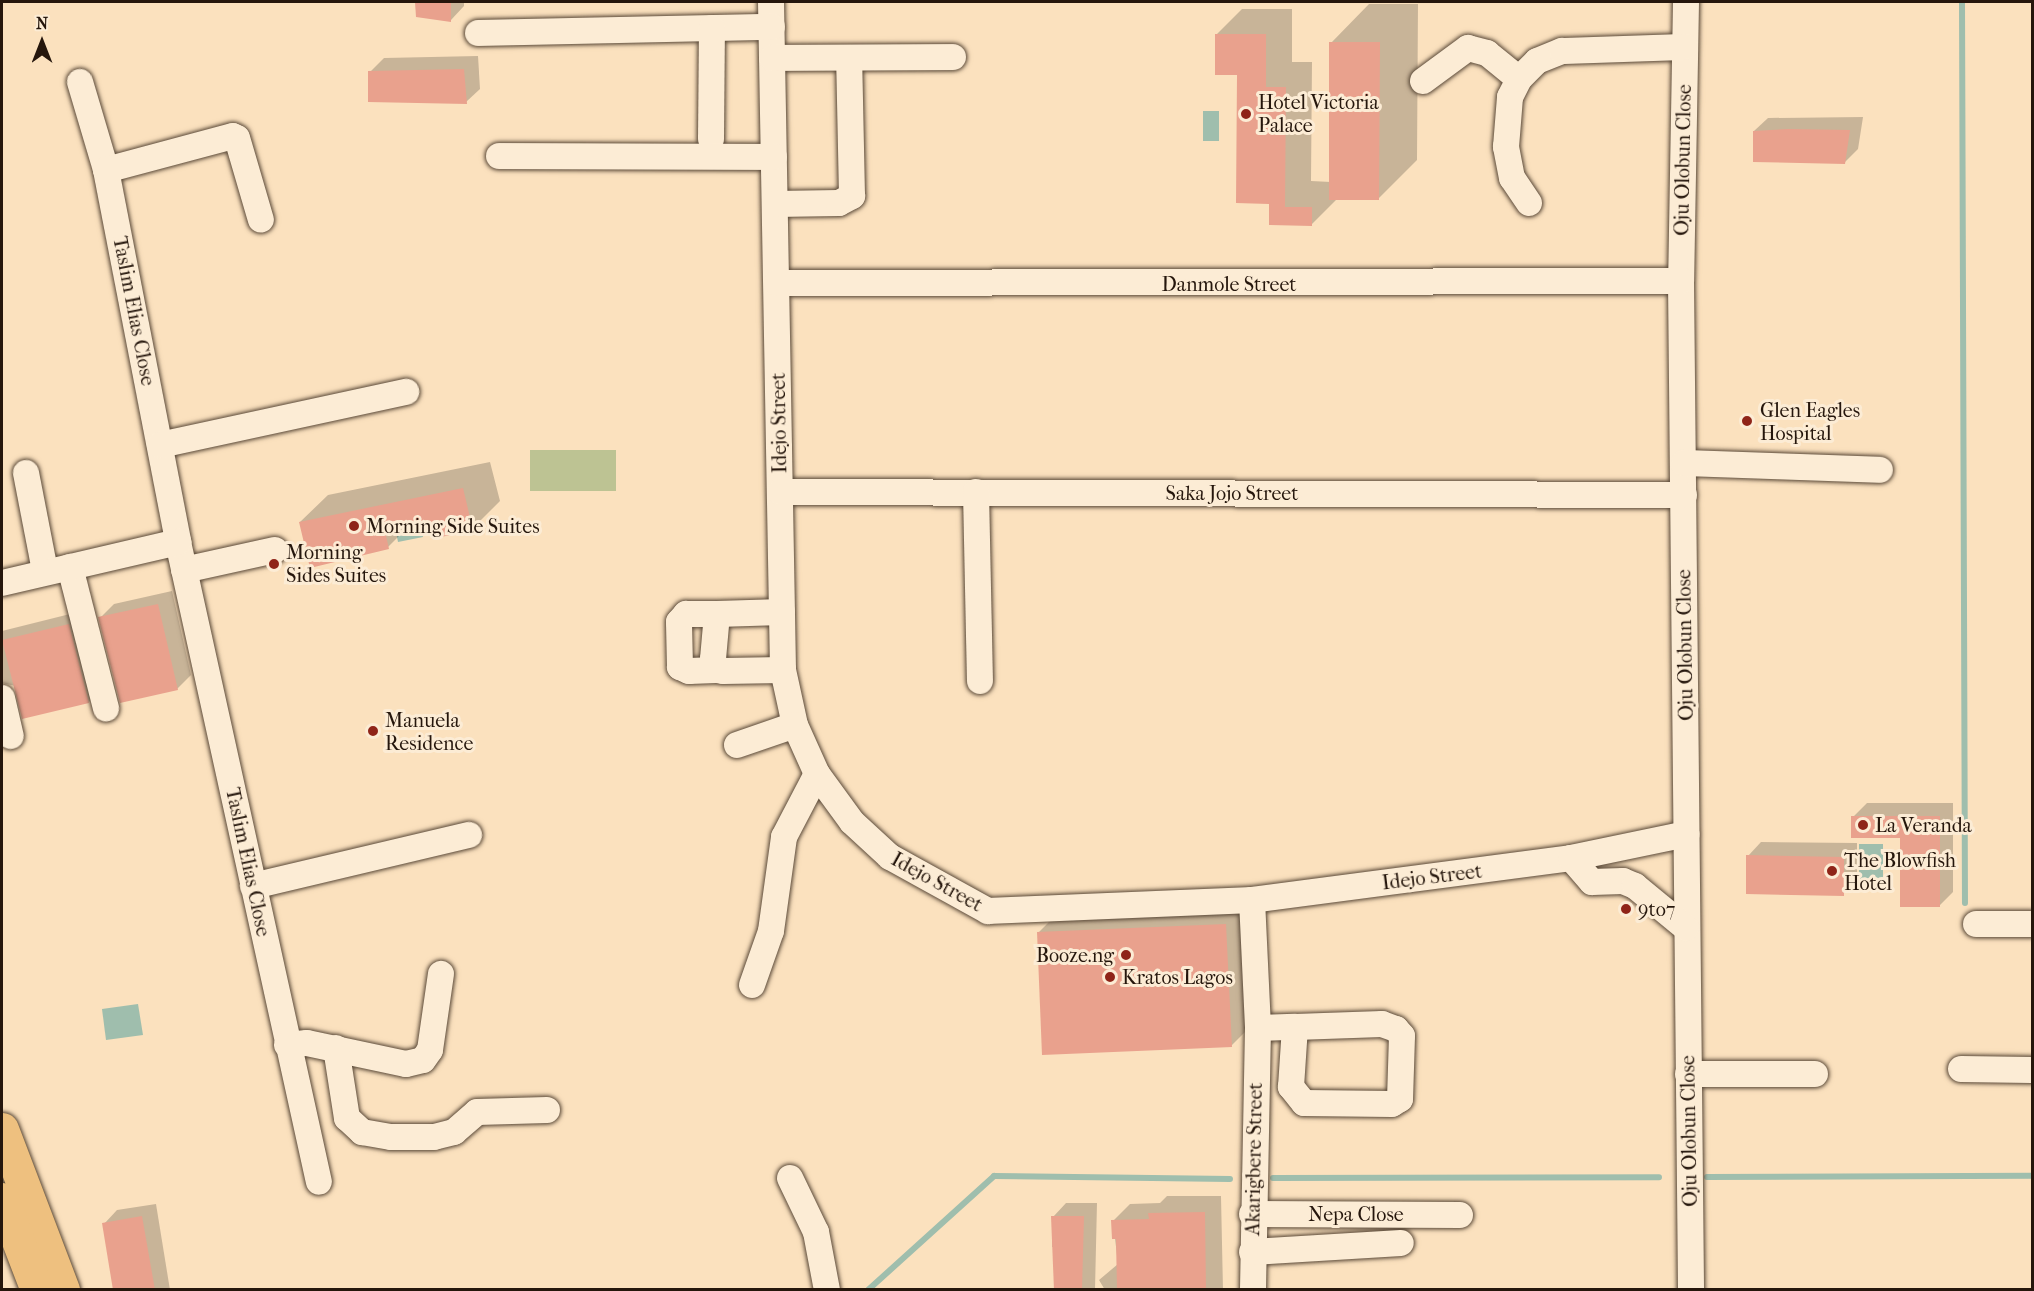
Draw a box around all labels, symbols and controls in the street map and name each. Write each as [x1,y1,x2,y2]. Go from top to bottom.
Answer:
north arrow [12,12,72,72]
text: N [36,14,48,33]
street label: Oju Olobun Close [1670,84,1696,236]
place label: Hotel Victoria Palace [1258,90,1379,137]
marker: Hotel Victoria Palace [1239,107,1253,121]
street label: Taslim Elias Close [108,234,160,388]
street label: Danmole Street [1162,272,1296,296]
street label: Idejo Street [766,372,792,474]
place label: Glen Eagles Hospital [1760,398,1860,445]
marker: Glen Eagles Hospital [1738,412,1756,430]
street label: Saka Jojo Street [1166,481,1298,505]
place label: Morning Side Suites [366,514,540,538]
marker: Morning Side Suites [347,519,361,533]
place label: Morning Sides Suites [286,540,386,587]
marker: Morning Sides Suites [267,557,281,571]
street label: Oju Olobun Close [1672,569,1698,721]
place label: Manuela Residence [385,708,473,755]
marker: Manuela Residence [366,724,380,738]
street label: Taslim Elias Close [221,785,275,939]
place label: La Veranda [1875,813,1972,837]
marker: La Veranda [1856,818,1870,832]
street label: Idejo Street [887,847,987,917]
place label: The Blowfish Hotel [1844,848,1956,895]
street label: Idejo Street [1381,859,1483,895]
marker: The Blowfish Hotel [1825,864,1839,878]
place label: 9to7 [1638,897,1675,921]
marker: 9to7 [1619,902,1633,916]
place label: Booze.ng [1036,943,1114,967]
marker: Booze.ng [1119,948,1133,962]
place label: Kratos Lagos [1122,965,1233,989]
marker: Kratos Lagos [1103,970,1117,984]
street label: Oju Olobun Close [1676,1055,1702,1207]
street label: Akarigbere Street [1241,1082,1267,1236]
street label: Nepa Close [1308,1202,1404,1226]

